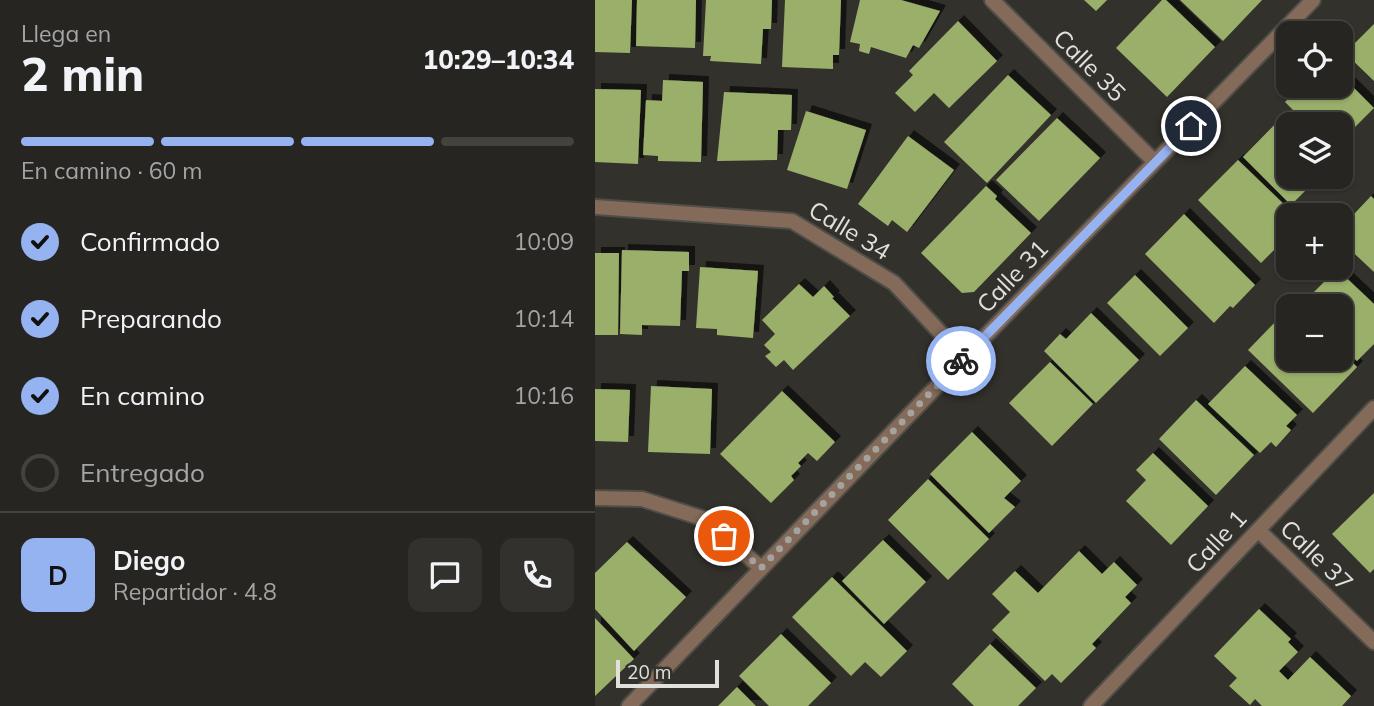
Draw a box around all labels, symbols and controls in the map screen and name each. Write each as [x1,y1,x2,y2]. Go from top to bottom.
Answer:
text: Llega en [21,19,111,48]
map controls [1276,21,1353,371]
button: locate [1276,21,1353,98]
street label: Calle 35 [1048,23,1132,107]
text: 10:29–10:34 [423,43,574,76]
text: 2 min [21,45,144,103]
pin [1161,96,1221,156]
icon: home [1172,107,1210,145]
button: layers [1276,112,1353,189]
text: En camino · 60 m [21,156,203,185]
street label: Calle 34 [804,194,896,266]
button: + [1276,203,1353,280]
icon: check [21,223,59,261]
text: Confirmado [80,225,220,258]
text: 10:09 [514,227,574,256]
street label: Calle 31 [970,233,1054,319]
button: − [1276,294,1353,371]
icon: check [21,300,59,338]
text: Preparando [80,302,222,335]
text: 10:14 [514,304,574,333]
courier [926,326,996,396]
icon: bike [942,342,980,380]
icon: check [21,377,59,415]
text: En camino [80,379,205,412]
text: 10:16 [514,381,574,410]
text: Entregado [80,456,205,489]
street label: Calle 1 [1179,503,1253,579]
pin [694,506,754,566]
street label: Calle 37 [1274,513,1360,597]
icon: bag [705,517,743,555]
button: chat [408,538,482,612]
button: phone [500,538,574,612]
text: Diego [113,544,185,577]
text: D [48,559,68,592]
text: Repartidor · 4.8 [113,577,277,606]
scale bar [616,657,719,689]
text: 20 m [627,660,671,684]

